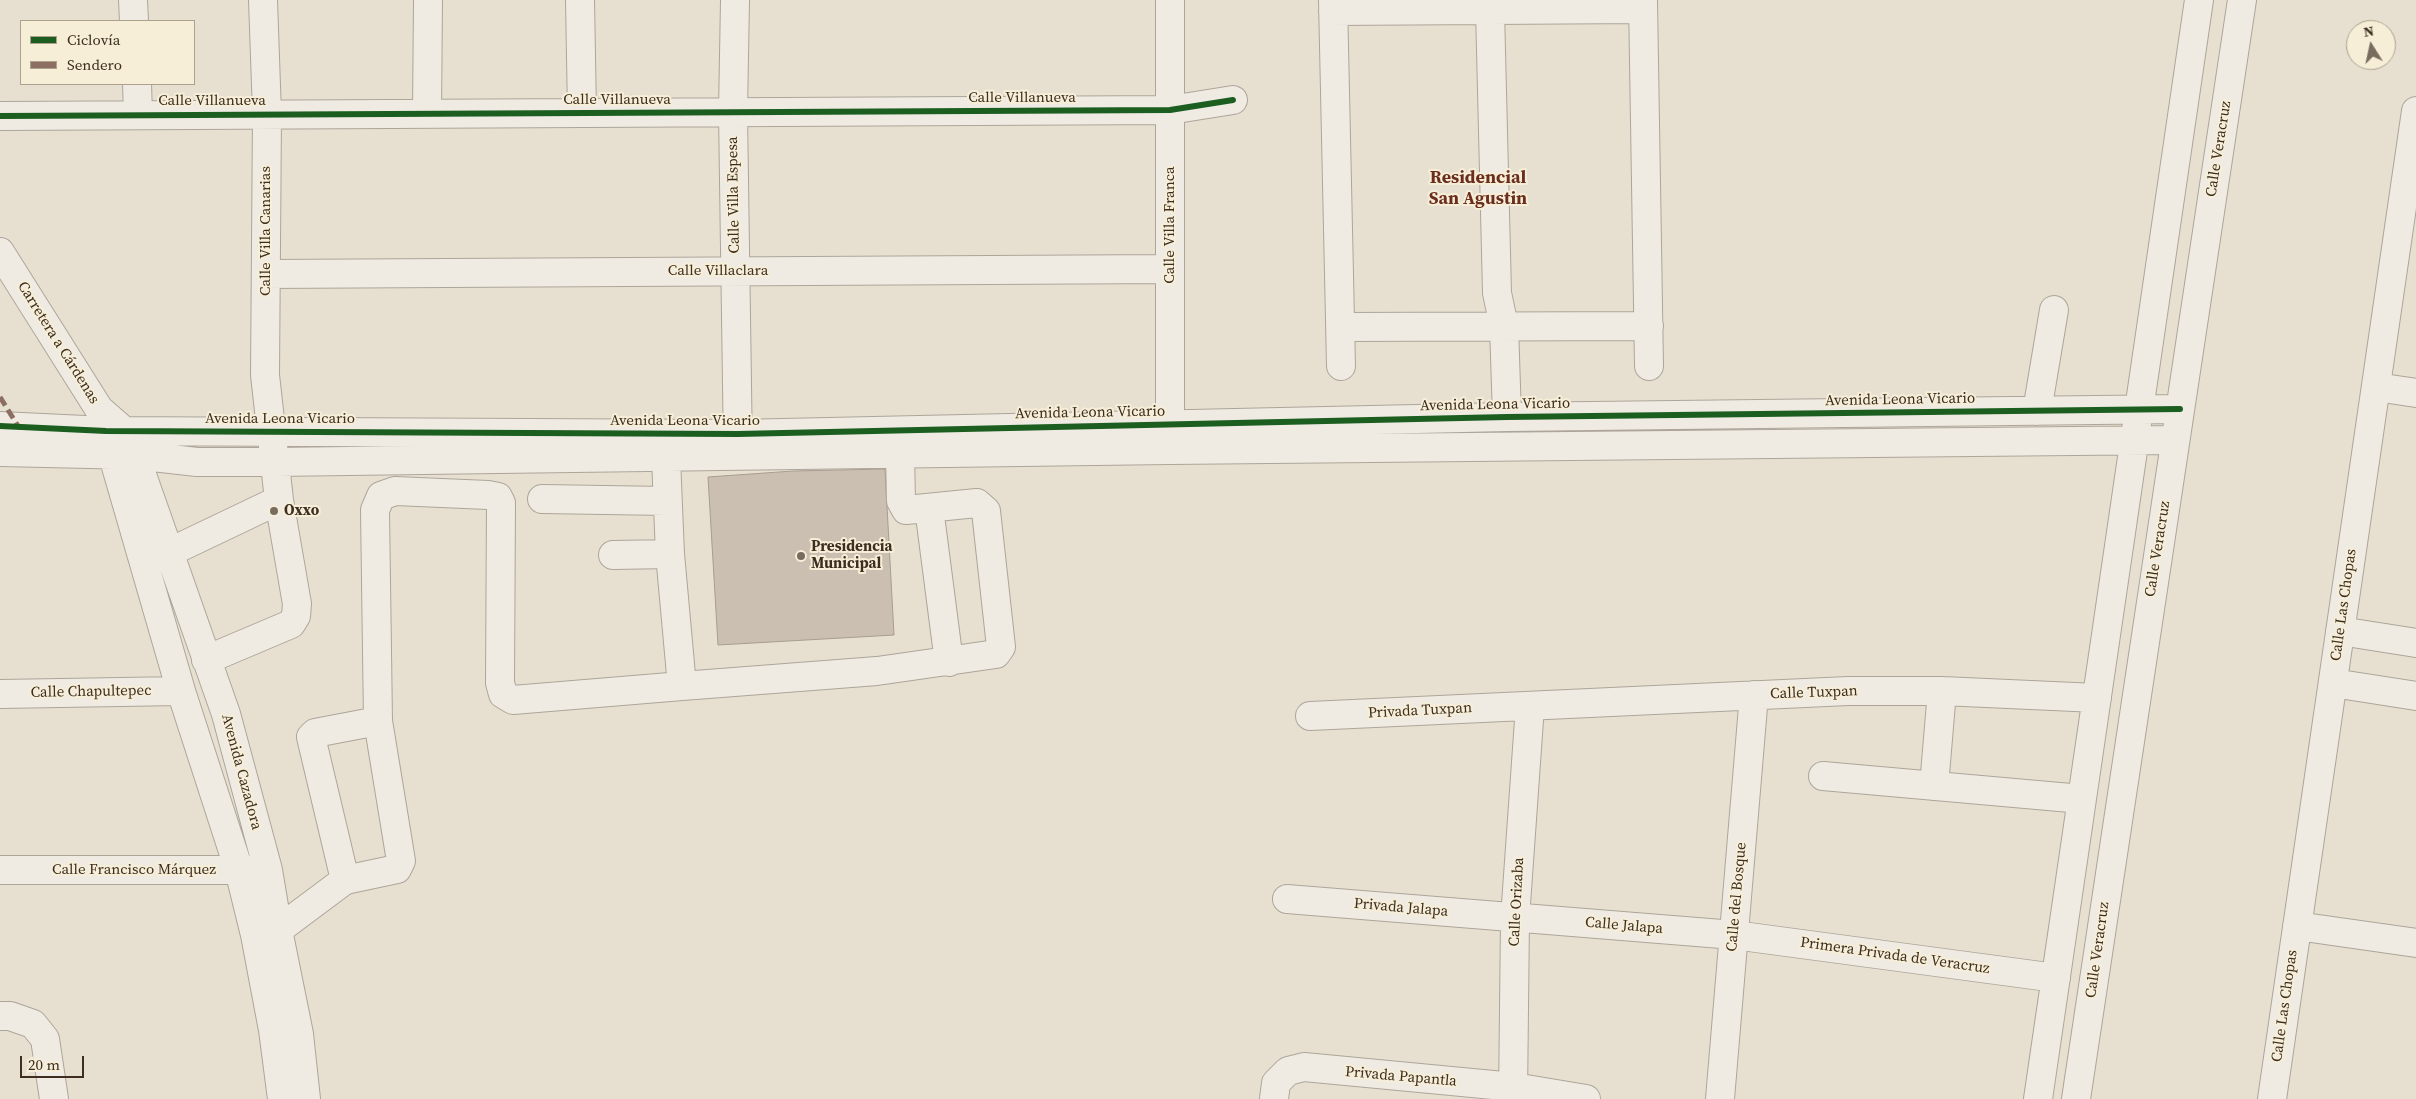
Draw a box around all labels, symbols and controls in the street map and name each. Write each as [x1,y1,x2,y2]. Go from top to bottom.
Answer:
legend [20,20,195,85]
north arrow [2346,20,2396,70]
text: N [2362,20,2375,42]
text: Ciclovía [67,29,120,50]
text: Sendero [67,54,122,75]
street label: Calle Villanueva [968,89,1076,107]
street label: Calle Villanueva [563,91,671,109]
street label: Calle Villanueva [158,92,266,110]
street label: Calle Veracruz [2203,100,2235,198]
street label: Calle Villa Espesa [724,136,744,254]
street label: Calle Villa Canarias [257,166,275,296]
street label: Calle Villa Franca [1161,166,1179,284]
district label: Residencial San Agustin [1429,167,1527,210]
street label: Calle Villaclara [668,262,768,280]
street label: Carretera a Cárdenas [13,279,103,407]
street label: Avenida Leona Vicario [1825,390,1975,410]
street label: Avenida Leona Vicario [1420,395,1570,415]
street label: Avenida Leona Vicario [1015,403,1165,423]
street label: Avenida Leona Vicario [205,410,355,428]
street label: Avenida Leona Vicario [610,412,760,430]
street label: Calle Veracruz [2142,500,2174,598]
place label: Oxxo [284,502,319,520]
marker: Oxxo [268,505,280,517]
place label: Presidencia Municipal [811,538,893,573]
street label: Calle Las Chopas [2327,548,2361,662]
marker: Presidencia Municipal [795,550,807,562]
street label: Calle Chapultepec [30,682,152,702]
street label: Calle Tuxpan [1770,682,1858,704]
street label: Privada Tuxpan [1368,699,1472,723]
street label: Avenida Cazadora [217,712,265,832]
street label: Calle del Bosque [1723,841,1751,953]
street label: Calle Orizaba [1506,857,1528,947]
street label: Calle Francisco Márquez [52,861,216,879]
street label: Privada Jalapa [1353,895,1449,921]
street label: Calle Veracruz [2082,901,2114,999]
street label: Calle Jalapa [1584,914,1664,938]
street label: Primera Privada de Veracruz [1799,934,1991,978]
street label: Calle Las Chopas [2268,949,2302,1063]
scale bar [22,1046,86,1078]
text: 20 m [28,1054,60,1075]
street label: Privada Papantla [1344,1063,1458,1091]

